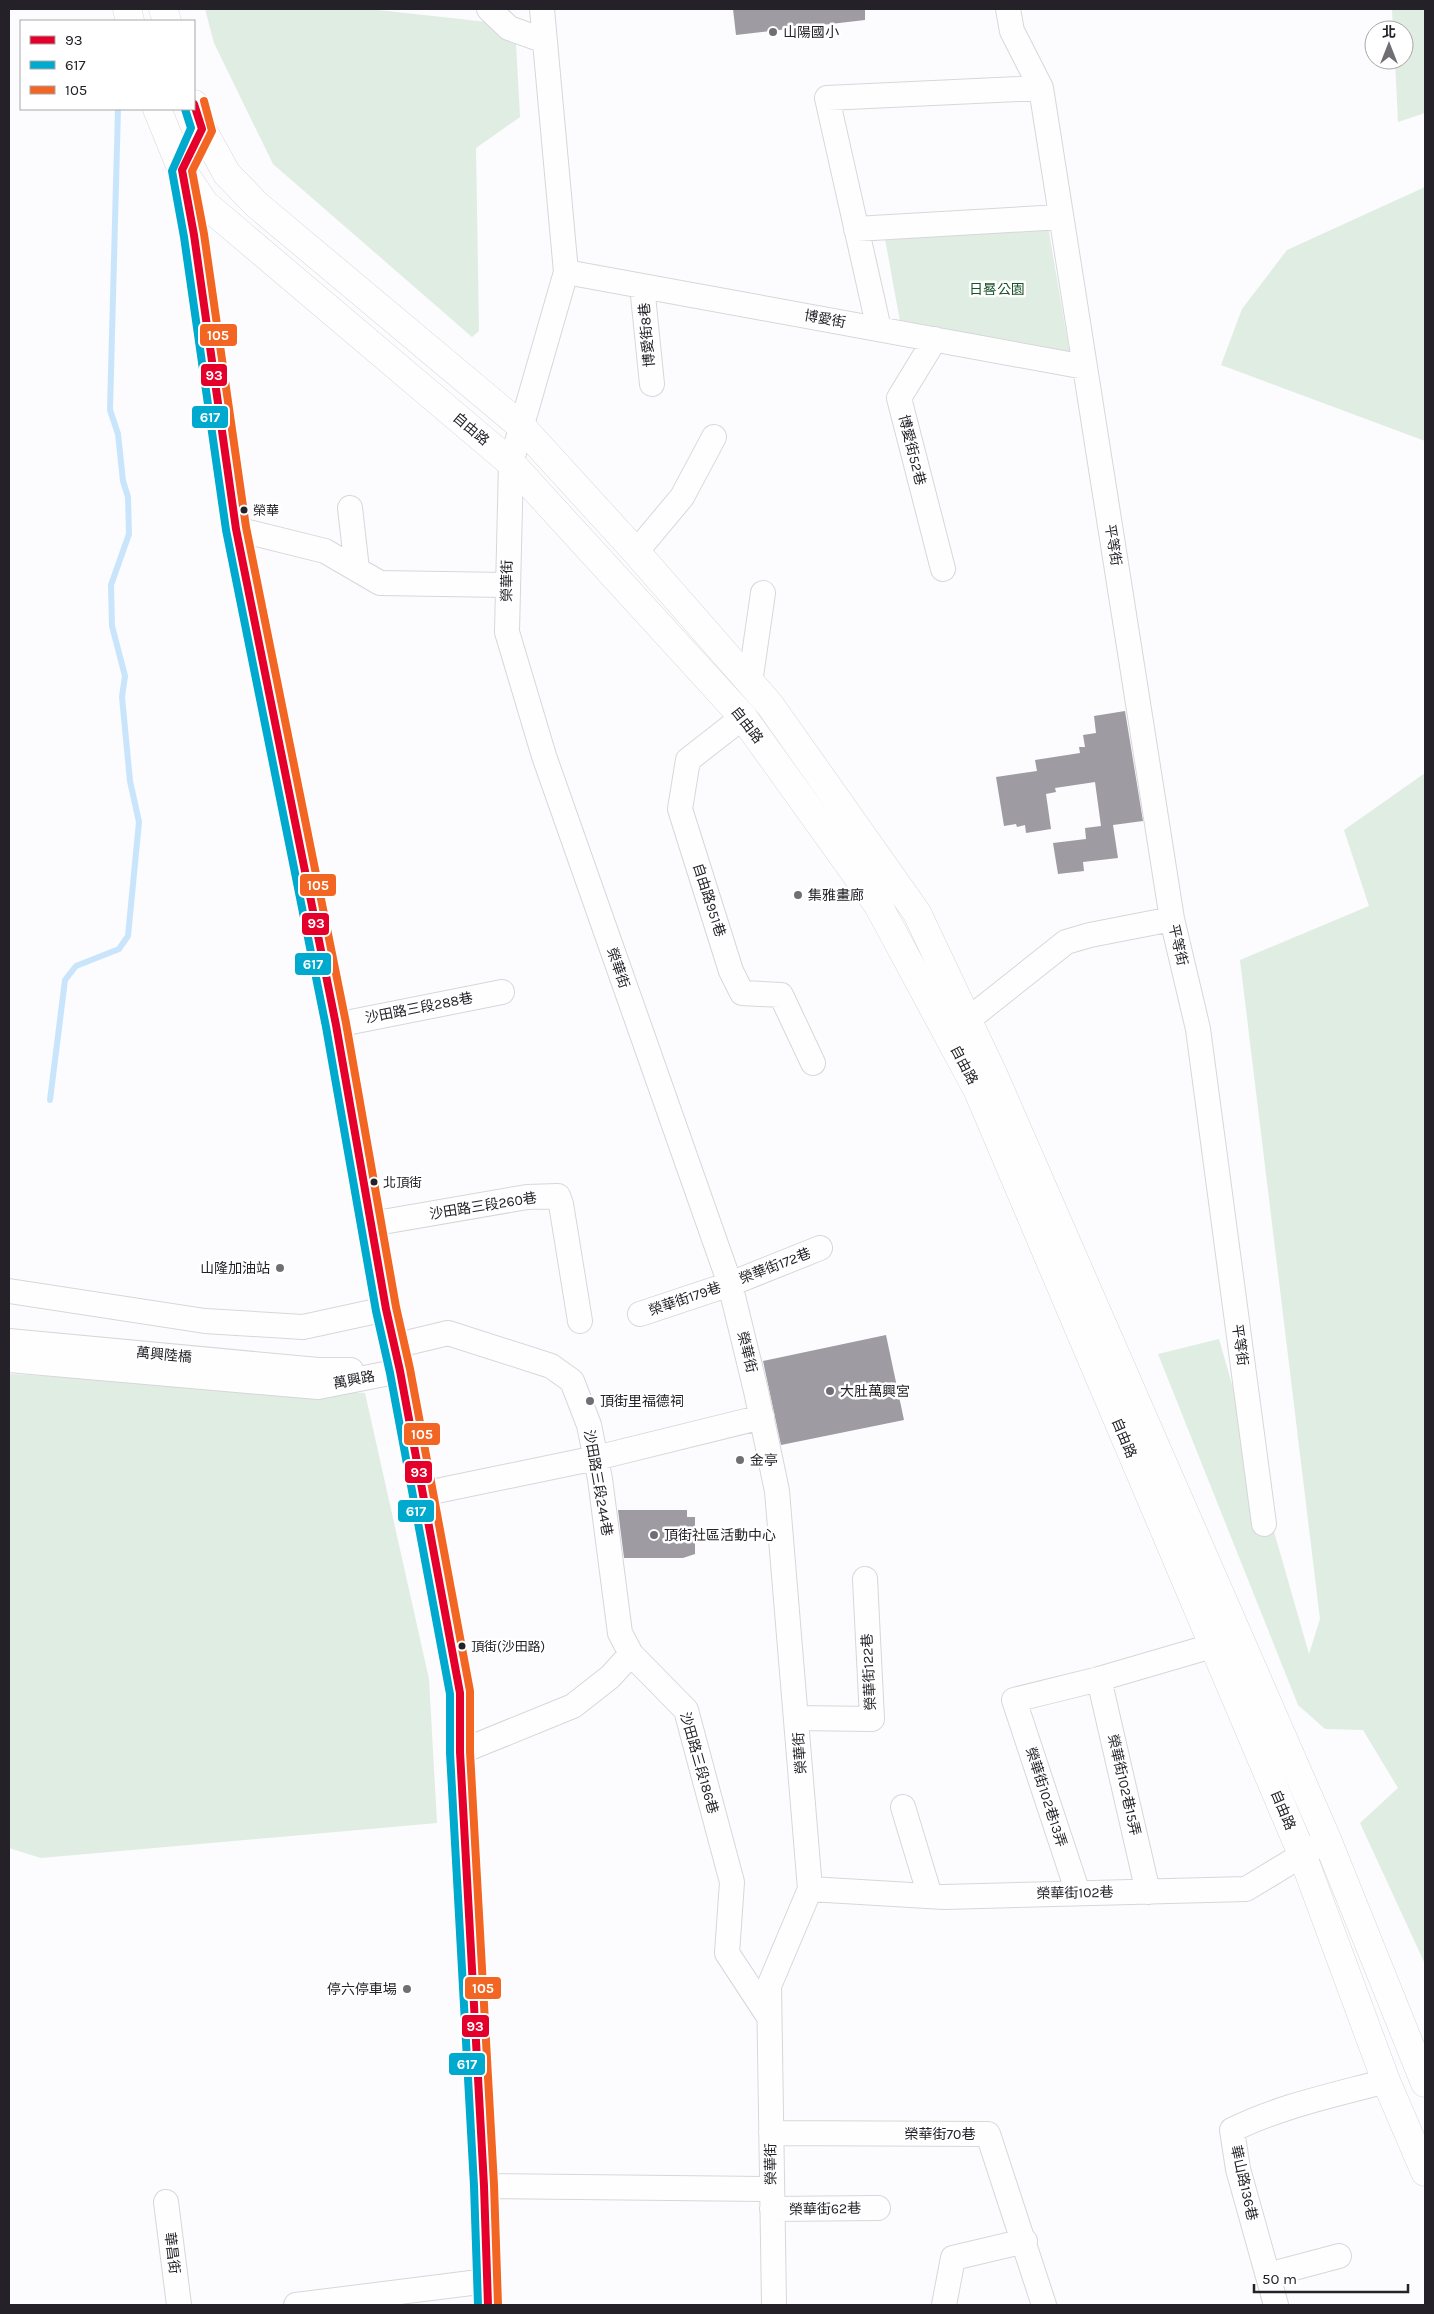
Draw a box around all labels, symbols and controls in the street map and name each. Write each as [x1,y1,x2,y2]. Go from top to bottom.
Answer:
legend [20,20,195,110]
north arrow [1364,20,1414,70]
place label: 山陽國小 [783,24,839,41]
text: 北 [1382,24,1396,41]
marker: 山陽國小 [767,26,779,38]
text: 93 [65,31,83,49]
text: 617 [65,56,86,74]
text: 105 [65,81,87,99]
park label: 日晷公園 [969,281,1025,298]
street label: 博愛街8巷 [636,302,658,368]
street label: 博愛街 [803,307,847,331]
line badge: 105 [199,323,238,347]
text: 105 [207,327,229,344]
line badge: 93 [200,363,228,387]
text: 93 [205,367,223,384]
line badge: 617 [191,405,229,429]
text: 617 [200,409,220,426]
street label: 自由路 [449,409,493,449]
street label: 博愛街52巷 [895,413,929,487]
place label: 榮華 [253,503,279,518]
marker: 榮華 [239,505,249,515]
street label: 平等街 [1101,523,1125,567]
street label: 榮華街 [498,560,516,602]
street label: 自由路 [727,703,767,747]
street label: 自由路951巷 [689,861,729,939]
line badge: 105 [299,873,337,897]
text: 105 [307,877,329,894]
place label: 集雅畫廊 [808,887,864,904]
marker: 集雅畫廊 [792,889,804,901]
line badge: 93 [301,912,330,936]
text: 93 [307,915,325,932]
street label: 平等街 [1165,923,1191,967]
street label: 榮華街 [603,945,633,991]
line badge: 617 [294,952,332,976]
text: 617 [303,956,323,973]
street label: 沙田路三段288巷 [364,989,474,1027]
street label: 自由路 [947,1042,981,1088]
place label: 北頂街 [383,1175,422,1190]
marker: 北頂街 [369,1177,379,1187]
street label: 沙田路三段260巷 [428,1189,538,1223]
street label: 榮華街172巷 [737,1245,813,1287]
place label: 山隆加油站 [200,1260,270,1277]
marker: 山隆加油站 [274,1262,286,1274]
street label: 榮華街179巷 [647,1279,723,1319]
street label: 平等街 [1229,1323,1251,1367]
street label: 榮華街 [734,1330,760,1374]
street label: 萬興陸橋 [135,1344,193,1366]
street label: 萬興路 [332,1368,376,1392]
place label: 大肚萬興宮 [840,1383,910,1400]
marker: 大肚萬興宮 [824,1385,836,1397]
place label: 頂街里福德祠 [600,1393,684,1410]
marker: 頂街里福德祠 [584,1395,596,1407]
street label: 自由路 [1108,1415,1140,1461]
line badge: 105 [403,1422,441,1446]
text: 105 [411,1426,433,1443]
street label: 沙田路三段244巷 [580,1428,616,1538]
place label: 金亭 [750,1452,778,1469]
marker: 金亭 [734,1454,746,1466]
line badge: 93 [404,1460,433,1484]
text: 93 [410,1464,428,1481]
line badge: 617 [397,1499,435,1523]
text: 617 [406,1503,426,1520]
place label: 頂街社區活動中心 [664,1527,776,1544]
marker: 頂街社區活動中心 [648,1529,660,1541]
street label: 榮華街122巷 [859,1633,879,1711]
place label: 頂街(沙田路) [471,1639,545,1654]
marker: 頂街(沙田路) [457,1641,467,1651]
street label: 沙田路三段186巷 [676,1710,722,1816]
street label: 榮華街 [790,1731,810,1775]
street label: 榮華街102巷15弄 [1104,1733,1144,1837]
street label: 榮華街102巷13弄 [1022,1745,1070,1849]
street label: 自由路 [1267,1787,1299,1833]
street label: 榮華街102巷 [1036,1884,1114,1902]
line badge: 105 [464,1976,502,2000]
text: 105 [472,1980,494,1997]
place label: 停六停車場 [327,1981,397,1998]
marker: 停六停車場 [401,1983,413,1995]
line badge: 93 [461,2014,490,2038]
text: 93 [466,2018,484,2035]
line badge: 617 [448,2052,486,2076]
text: 617 [457,2056,477,2073]
street label: 榮華街70巷 [905,2126,975,2143]
street label: 榮華街 [762,2143,780,2185]
street label: 華山路136巷 [1227,2144,1261,2222]
street label: 榮華街62巷 [789,2200,861,2218]
street label: 華昌街 [161,2231,183,2275]
scale bar [1254,2262,1408,2294]
text: 50 m [1262,2270,1297,2288]

